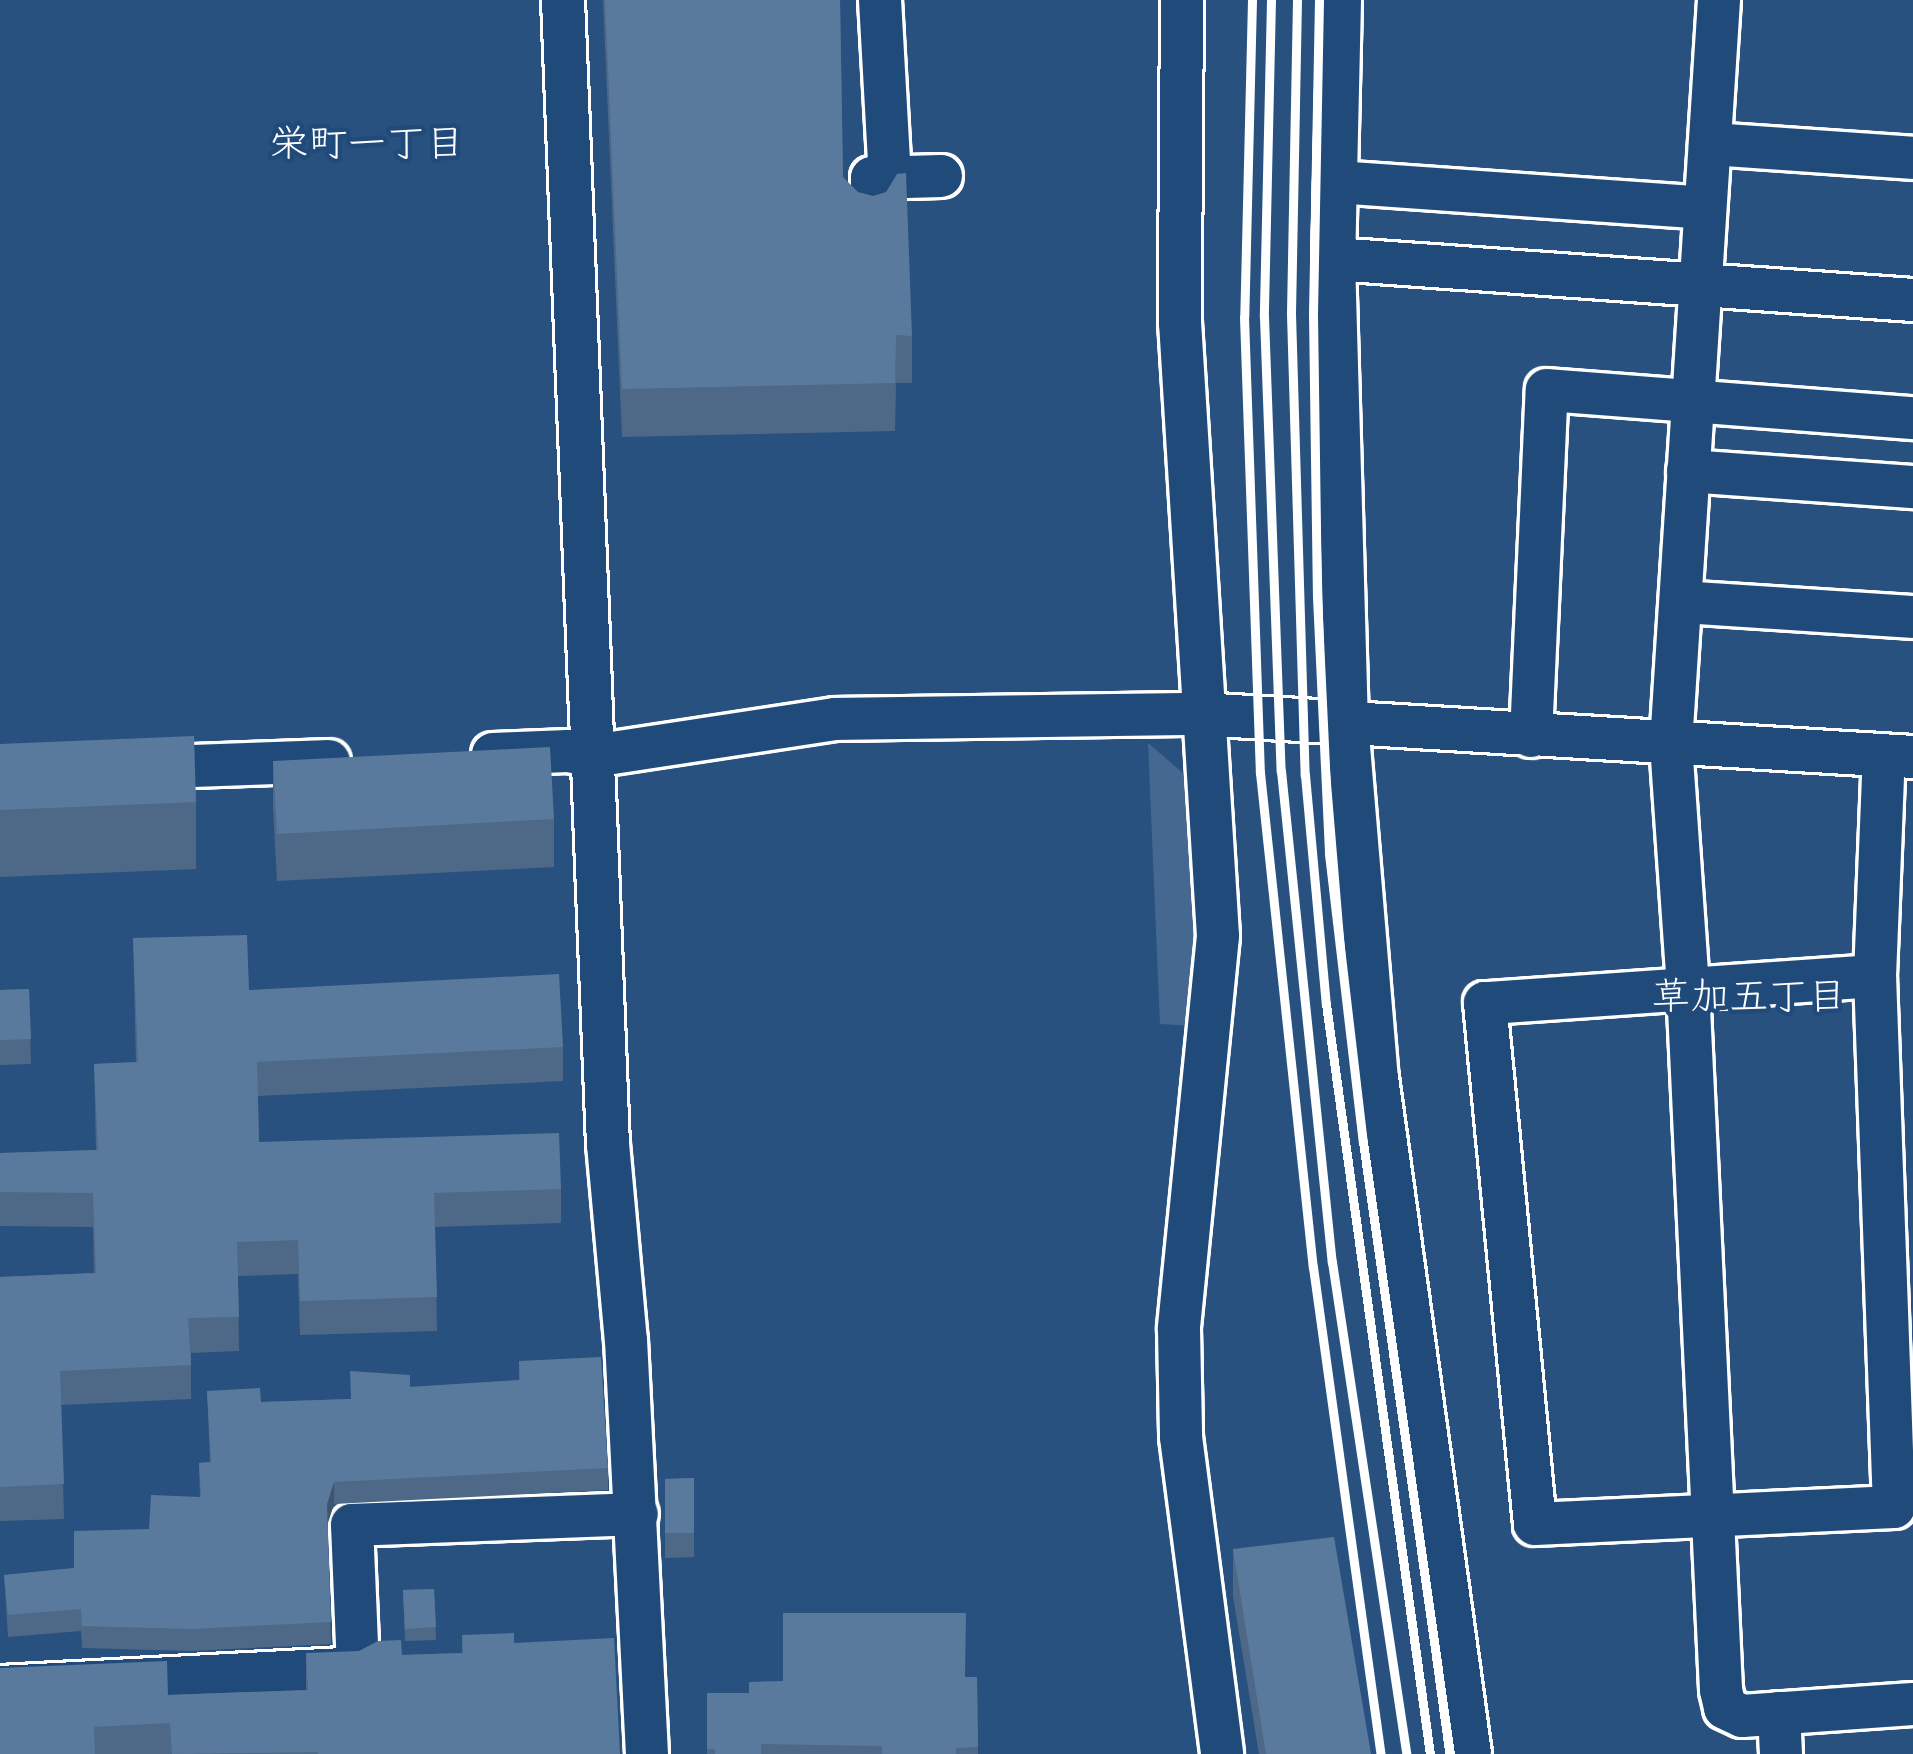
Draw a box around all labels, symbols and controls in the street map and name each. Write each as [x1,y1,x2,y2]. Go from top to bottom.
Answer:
district label: 栄町一丁目 [270,122,464,168]
district label: 草加五丁目 [1652,975,1846,1021]

